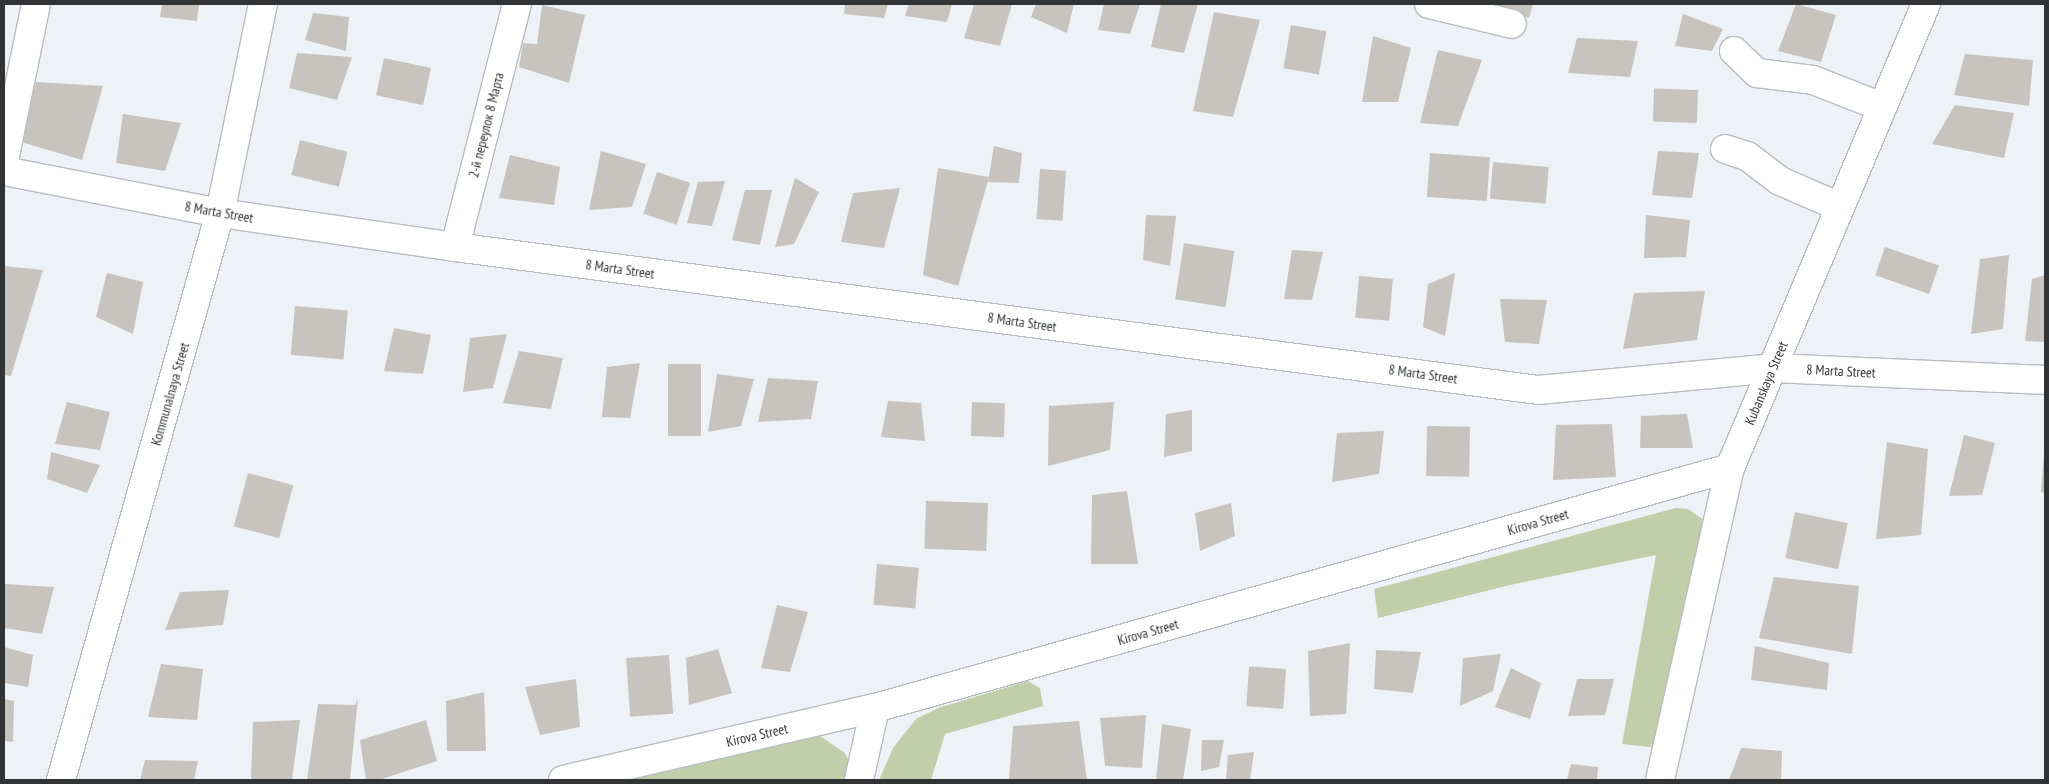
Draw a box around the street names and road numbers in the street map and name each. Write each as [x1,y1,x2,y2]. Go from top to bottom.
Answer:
street label: 2-й переулок 8 Марта [465,71,507,179]
street label: 8 Marta Street [183,198,255,226]
street label: 8 Marta Street [584,256,656,282]
street label: 8 Marta Street [986,309,1058,335]
street label: Kubanskaya Street [1741,339,1791,427]
street label: Kommunalnaya Street [147,341,193,447]
street label: 8 Marta Street [1387,361,1459,387]
street label: 8 Marta Street [1806,361,1876,381]
street label: Kirova Street [1506,505,1570,539]
street label: Kirova Street [1116,615,1180,649]
street label: Kirova Street [725,720,789,750]

